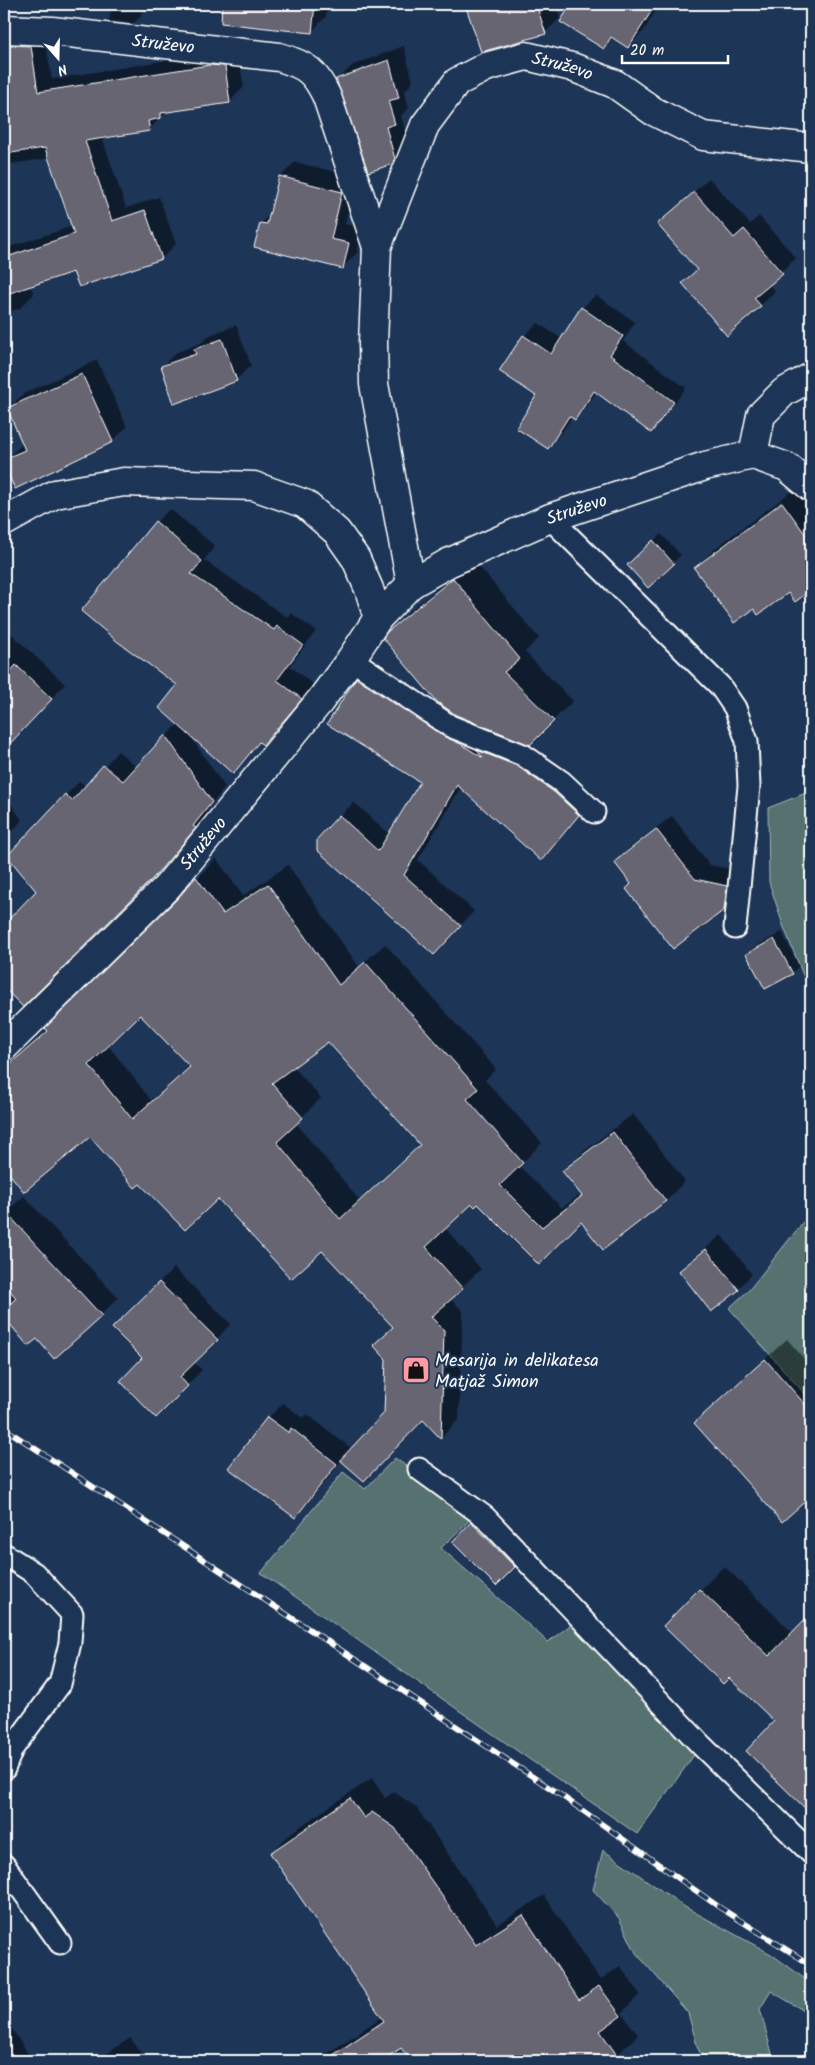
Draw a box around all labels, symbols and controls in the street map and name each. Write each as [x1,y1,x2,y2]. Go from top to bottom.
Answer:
street label: Struževo [130,27,196,63]
north arrow [32,32,82,82]
scale bar [622,32,729,64]
text: 20 m [630,39,664,63]
street label: Struževo [528,45,597,90]
text: N [54,57,70,81]
street label: Struževo [543,487,611,534]
street label: Struževo [173,811,235,878]
place label: Mesarija in delikatesa Matjaž Simon [435,1347,599,1397]
shop icon: Mesarija in delikatesa Matjaž Simon [401,1355,431,1385]

